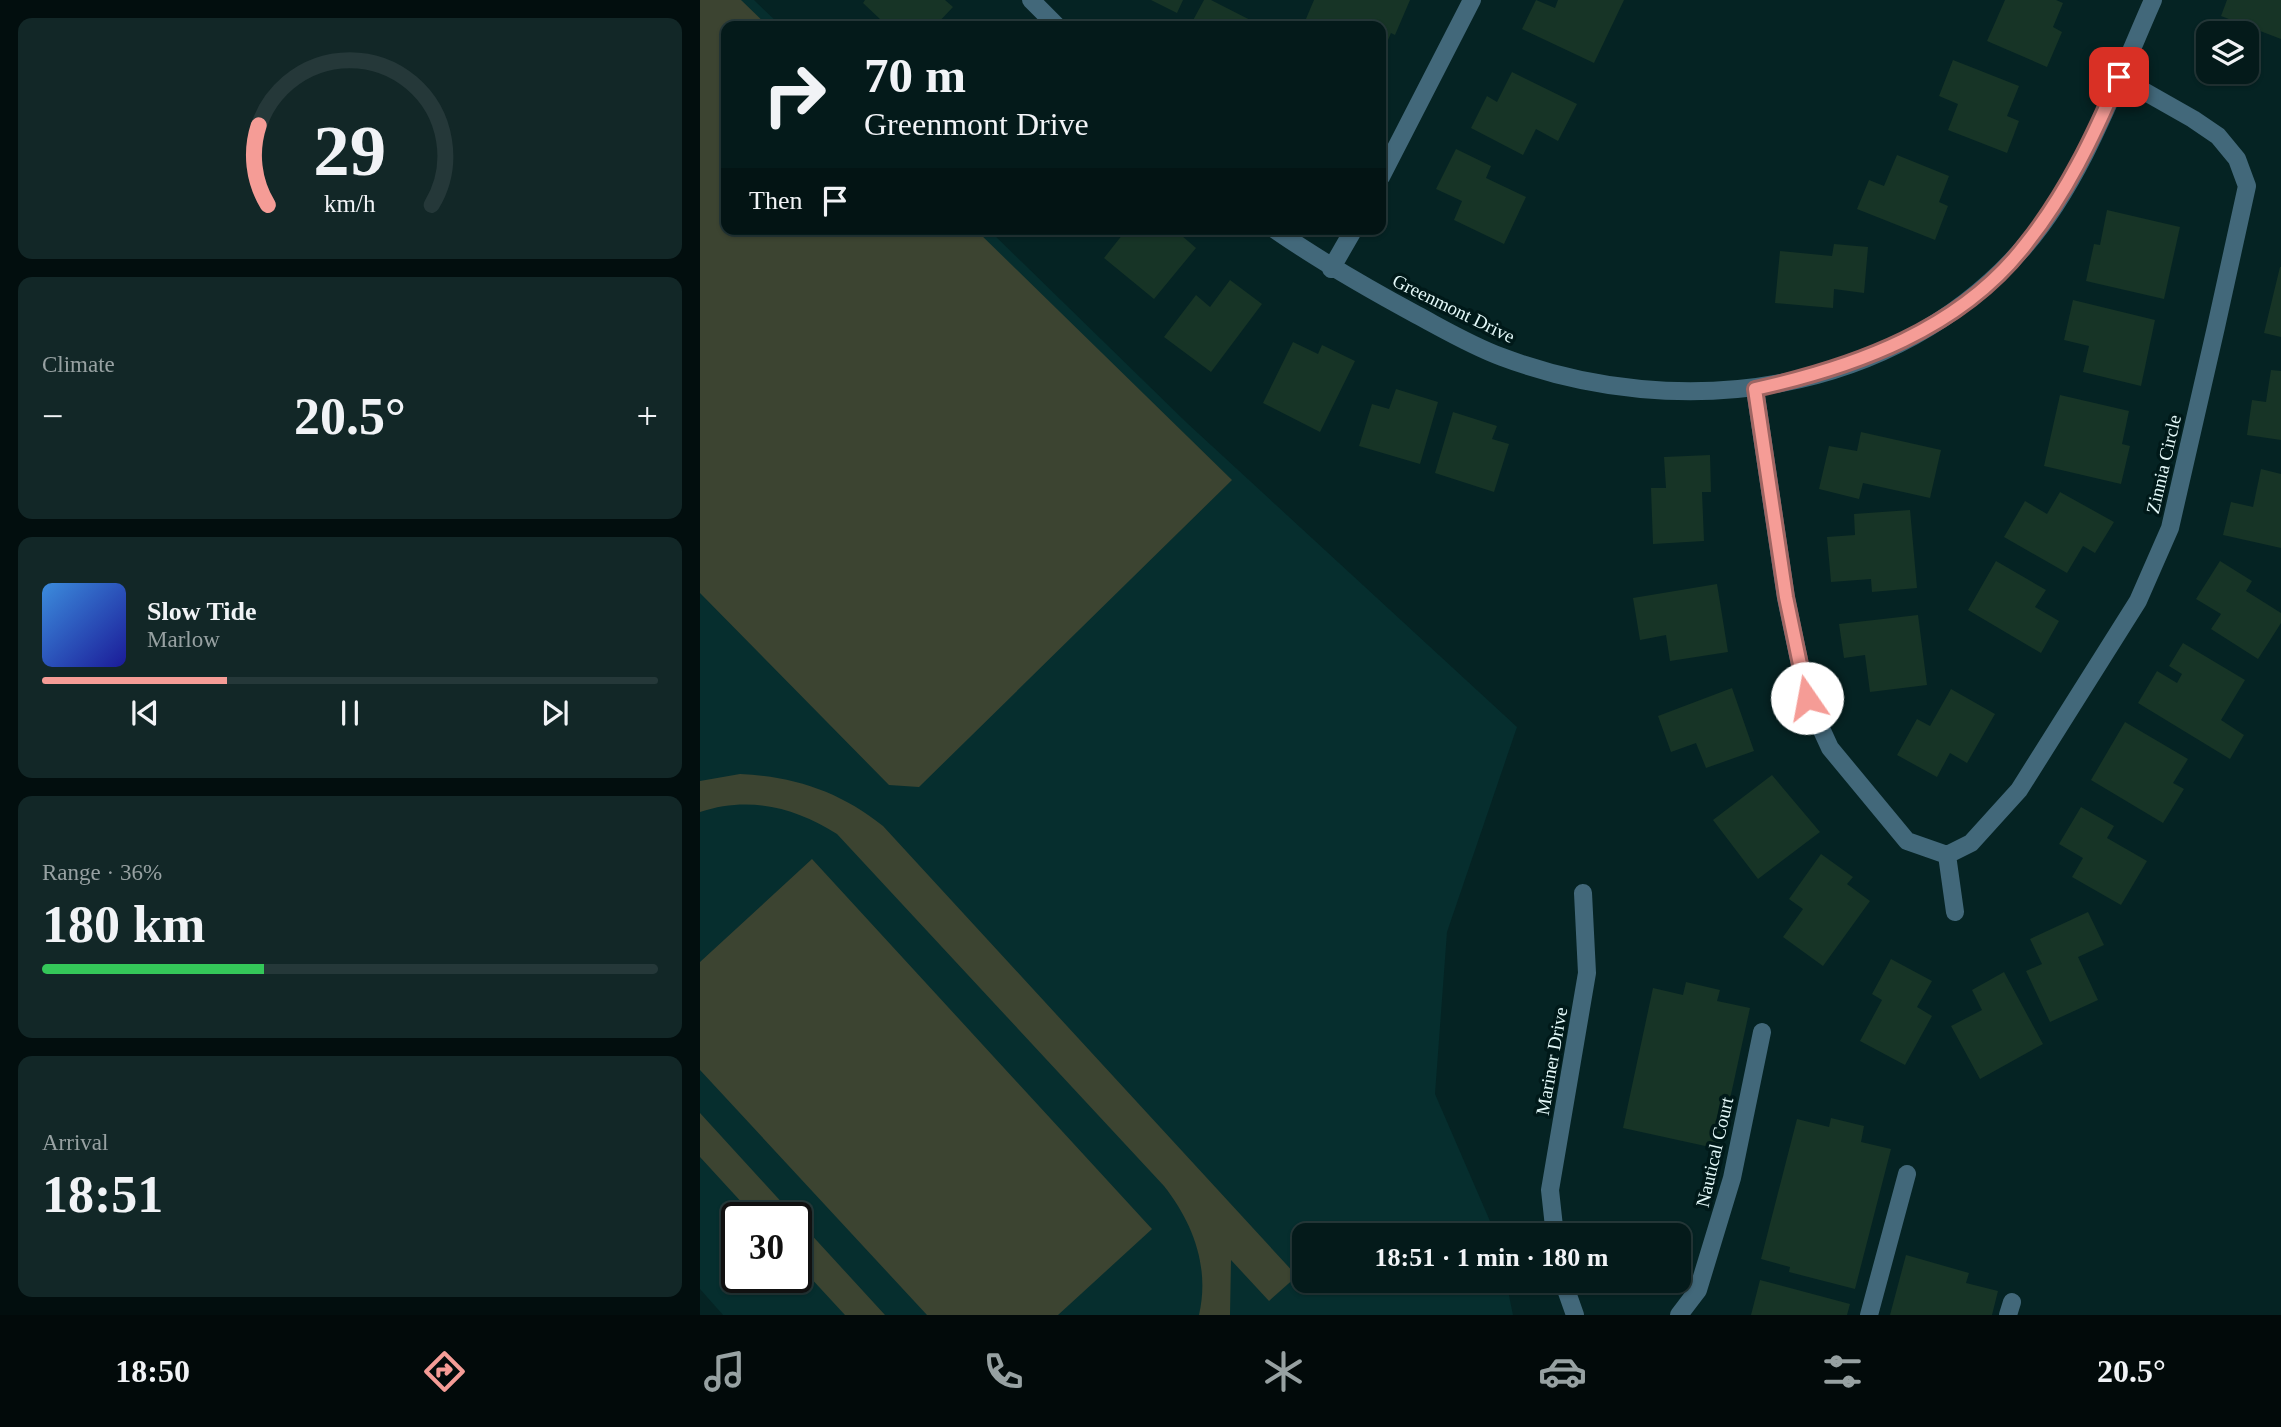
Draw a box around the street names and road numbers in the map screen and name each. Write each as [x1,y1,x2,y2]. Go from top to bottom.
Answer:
street label: Greenmont Drive [1389,270,1518,347]
street label: Zinnia Circle [2142,413,2185,516]
street label: Mariner Drive [1532,1005,1571,1117]
street label: Nautical Court [1692,1094,1738,1209]

